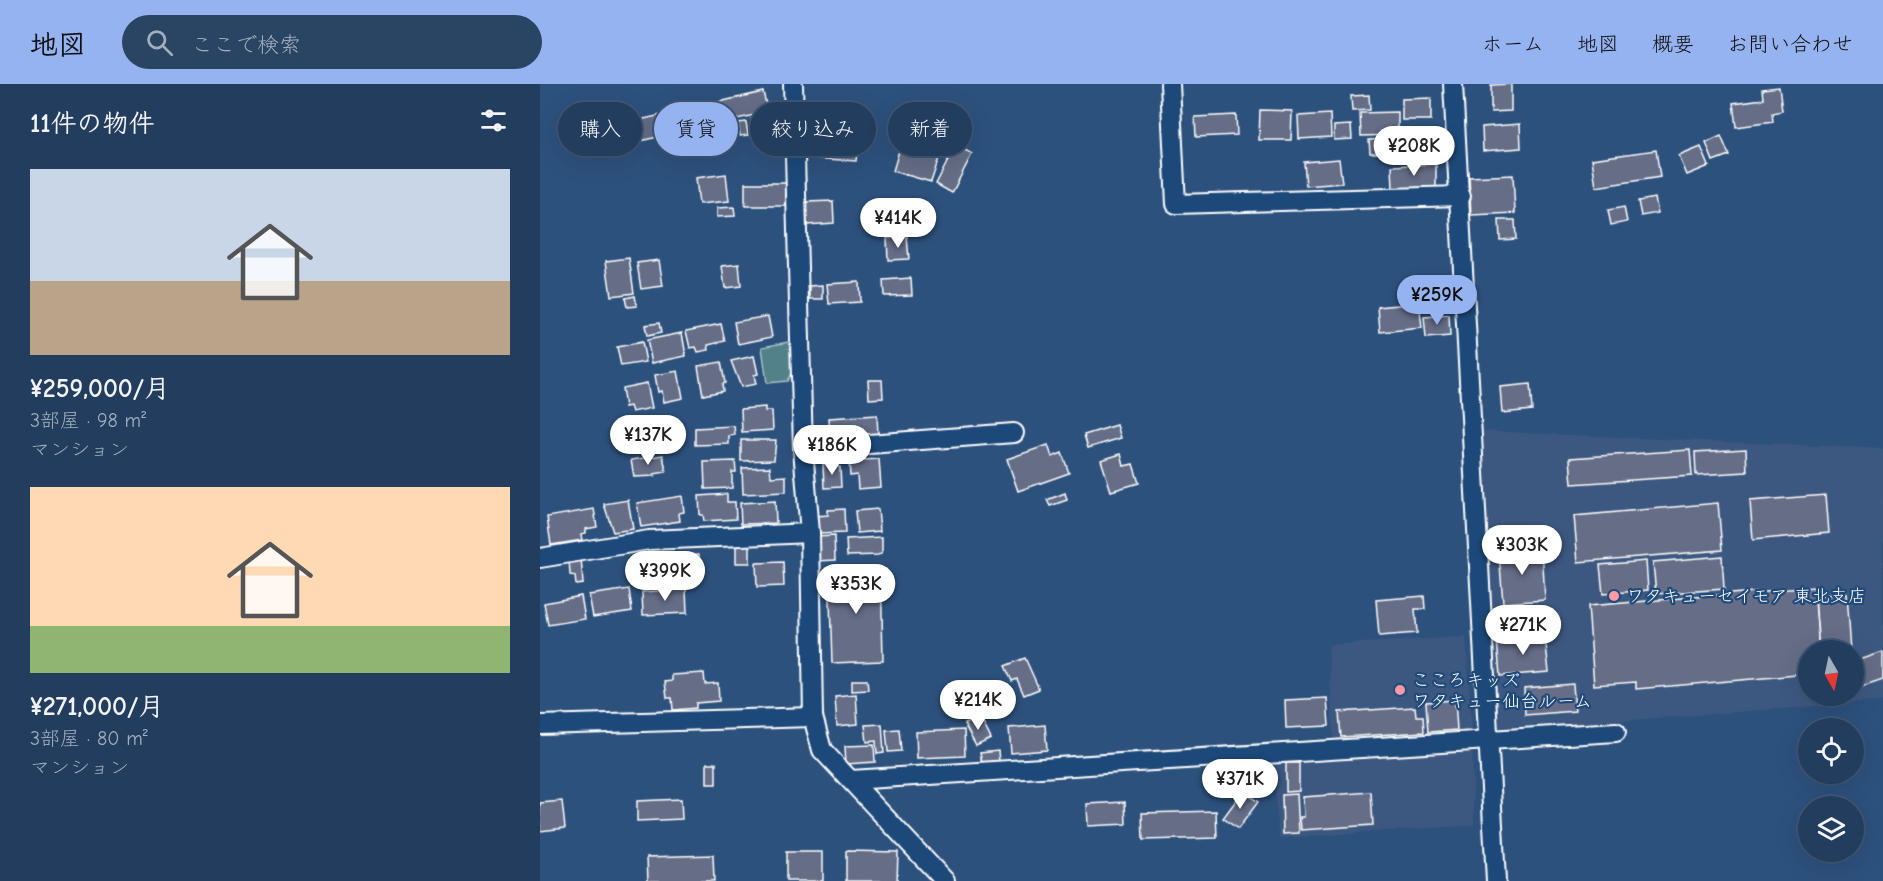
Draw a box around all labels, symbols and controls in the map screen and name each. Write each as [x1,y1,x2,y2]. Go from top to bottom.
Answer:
search box [122,15,542,69]
icon: search [143,26,176,59]
text: 地図 [30,29,86,61]
text: ここで検索 [191,32,301,58]
text: ホーム [1482,32,1544,56]
text: 地図 [1577,32,1619,56]
text: 概要 [1652,32,1694,56]
text: お問い合わせ [1727,32,1853,56]
chip: 購入 [558,102,642,156]
chip: 賃貸 [654,102,738,156]
chip: 絞り込み [750,102,876,156]
chip: 新着 [888,102,972,156]
icon: filters [477,104,510,137]
text: 11件の物件 [30,109,154,139]
pin: ¥208K [1372,126,1456,177]
text: ¥208K [1388,134,1440,157]
pin: ¥414K [856,198,940,249]
text: ¥414K [874,206,922,229]
icon: home [216,208,324,316]
pin: ¥259K [1395,275,1479,326]
text: ¥259K [1411,283,1463,306]
text: ¥259,000/月 [30,374,170,404]
text: 3部屋 · 98 m² [30,409,146,432]
pin: ¥137K [606,415,690,466]
text: ¥137K [624,423,672,446]
pin: ¥186K [790,425,874,476]
text: ¥186K [807,433,857,456]
text: マンション [30,438,129,461]
pin: ¥303K [1480,525,1564,576]
icon: home [216,526,324,634]
text: ¥303K [1496,533,1548,556]
pin: ¥399K [623,551,707,602]
text: ¥399K [639,559,691,582]
pin: ¥353K [814,564,898,615]
text: ¥353K [830,572,882,595]
place label: ワタキューセイモア 東北支店 [1626,586,1866,607]
marker: ワタキューセイモア 東北支店 [1607,589,1621,603]
pin: ¥271K [1481,605,1565,656]
text: ¥271K [1499,613,1547,636]
north arrow [1798,640,1864,706]
map controls [1798,640,1864,862]
place label: こころキッズ ワタキュー仙台ルーム [1412,670,1592,712]
pin: ¥214K [936,680,1020,731]
marker: こころキッズ ワタキュー仙台ルーム [1393,683,1407,697]
text: ¥214K [954,688,1002,711]
text: ¥271,000/月 [30,692,164,722]
button: locate [1798,718,1864,784]
text: 3部屋 · 80 m² [30,727,148,750]
text: マンション [30,756,129,779]
pin: ¥371K [1198,759,1282,810]
text: ¥371K [1216,767,1264,790]
button: layers [1798,796,1864,862]

